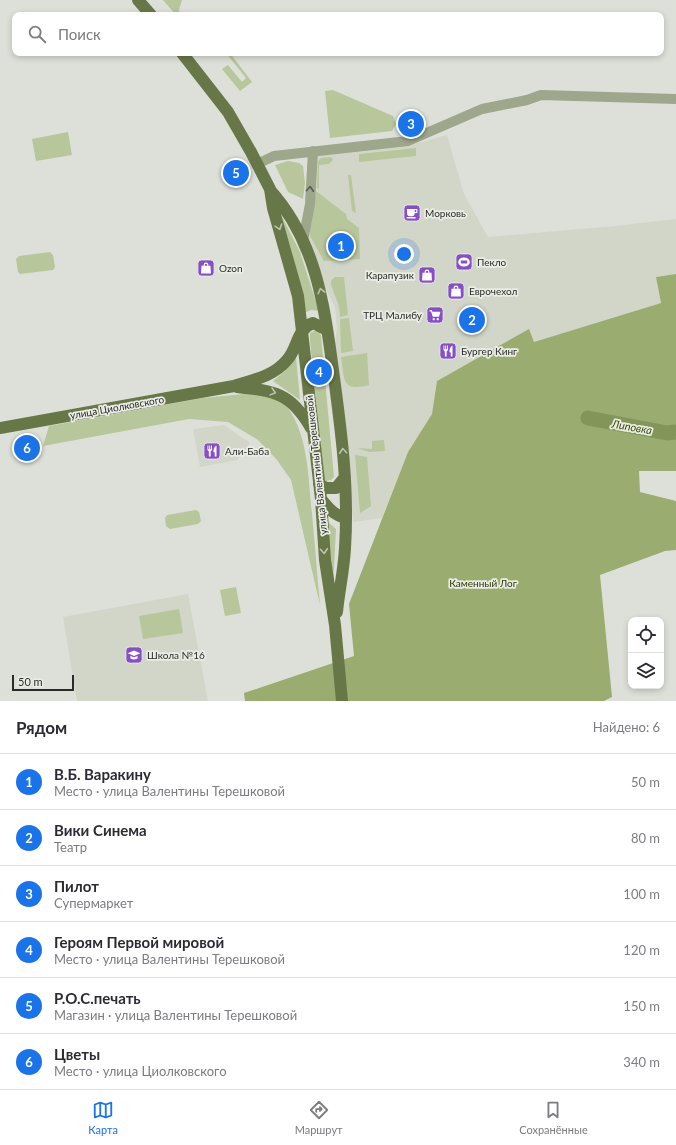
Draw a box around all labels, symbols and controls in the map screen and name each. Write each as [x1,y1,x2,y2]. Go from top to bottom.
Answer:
search box [12,12,664,56]
icon: search [26,23,48,45]
text: Поиск [58,25,101,43]
pin: 3 [398,109,424,139]
pin: 5 [223,158,249,188]
one-way arrow [306,186,315,192]
cafe icon: Морковь [402,203,422,223]
place label: Морковь [425,207,466,219]
one-way arrow [274,223,283,230]
pin: 1 [328,231,354,261]
your location [394,244,414,264]
sports icon: Пекло [454,252,474,272]
place label: Пекло [477,256,507,268]
shop icon: Ozon [196,258,216,278]
place label: Ozon [219,262,243,274]
shop icon: Карапузик [417,265,437,285]
place label: Карапузик [366,269,415,281]
shop icon: Еврочехол [446,281,466,301]
place label: Еврочехол [469,285,518,297]
one-way arrow [317,288,326,295]
supermarket icon: ТРЦ Малибу [425,305,445,325]
pin: 2 [459,305,485,335]
place label: ТРЦ Малибу [363,309,423,321]
restaurant icon: Бургер Кинг [438,341,458,361]
place label: Бургер Кинг [461,345,517,357]
pin: 4 [306,357,332,387]
one-way arrow [270,388,276,396]
street label: улица Циолковского [69,393,165,421]
street label: улица Валентины Терешковой [303,394,329,535]
water label: Липовка [610,416,654,437]
pin: 6 [14,433,40,463]
restaurant icon: Али-Баба [202,441,222,461]
place label: Али-Баба [225,445,269,457]
one-way arrow [339,448,348,454]
one-way arrow [320,548,329,554]
park label: Каменный Лог [449,577,517,589]
map controls [628,617,664,689]
button: locate [628,617,664,653]
school or university icon: Школа №16 [124,645,144,665]
place label: Школа №16 [147,649,205,661]
button: layers [628,653,664,689]
scale bar [12,673,74,692]
text: 50 m [18,675,43,688]
text: Рядом [16,717,67,738]
text: Найдено: 6 [593,719,660,735]
text: В.Б. Варакину [54,765,151,783]
text: 1 [25,774,33,790]
text: 50 m [631,774,660,790]
text: Место · улица Валентины Терешковой [54,783,285,799]
text: Вики Синема [54,821,147,839]
text: 2 [25,830,33,846]
text: 80 m [631,830,660,846]
text: Театр [54,839,87,855]
text: Пилот [54,877,99,895]
text: 3 [25,886,33,902]
text: 100 m [623,886,660,902]
text: Супермаркет [54,895,133,911]
text: Героям Первой мировой [54,933,224,951]
text: 4 [25,942,33,958]
text: 120 m [623,942,660,958]
text: Место · улица Валентины Терешковой [54,951,285,967]
text: Р.О.С.печать [54,989,141,1007]
text: 5 [25,998,33,1014]
text: 150 m [623,998,660,1014]
text: Магазин · улица Валентины Терешковой [54,1007,297,1023]
text: Цветы [54,1045,100,1063]
text: 6 [25,1054,33,1070]
text: 340 m [623,1054,660,1070]
text: Место · улица Циолковского [54,1063,227,1079]
tab: Карта [88,1099,118,1136]
tab: Маршрут [295,1099,343,1136]
tab: Сохранённые [519,1099,588,1136]

